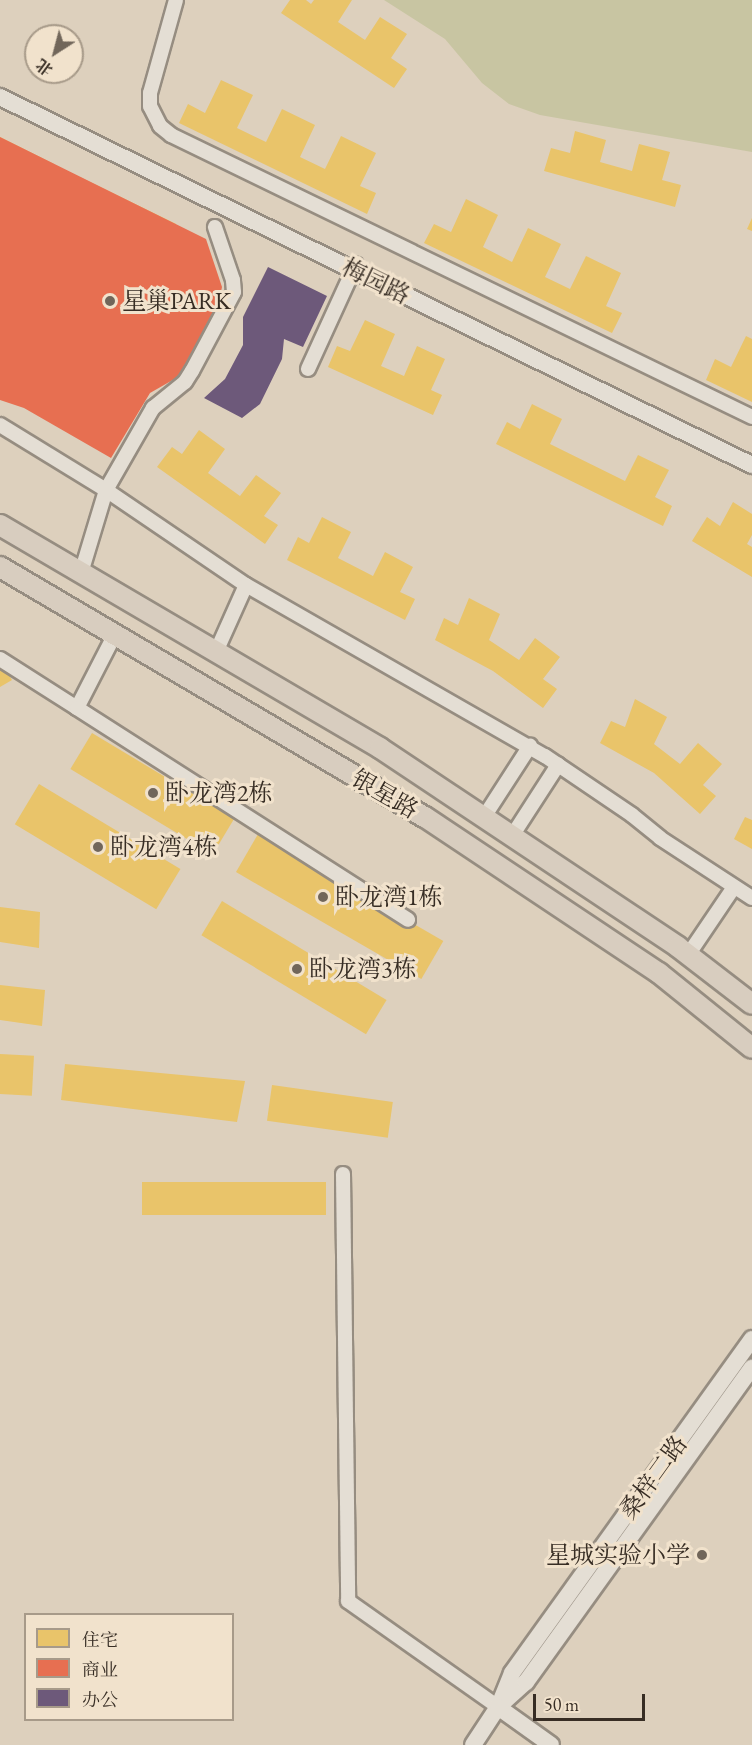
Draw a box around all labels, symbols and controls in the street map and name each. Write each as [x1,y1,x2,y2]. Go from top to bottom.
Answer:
north arrow [24,24,84,84]
text: 北 [32,54,57,81]
street label: 梅园路 [337,252,415,310]
place label: 星巢PARK [122,287,231,315]
marker: 星巢PARK [103,294,117,308]
street label: 银星路 [347,764,423,824]
place label: 卧龙湾2栋 [165,779,273,807]
marker: 卧龙湾2栋 [146,786,160,800]
place label: 卧龙湾4栋 [110,833,218,861]
marker: 卧龙湾4栋 [91,840,105,854]
place label: 卧龙湾1栋 [335,883,443,911]
marker: 卧龙湾1栋 [316,890,330,904]
place label: 卧龙湾3栋 [309,955,417,983]
marker: 卧龙湾3栋 [290,962,304,976]
street label: 桑梓二路 [613,1430,693,1524]
place label: 星城实验小学 [546,1541,690,1569]
marker: 星城实验小学 [695,1548,709,1562]
legend [24,1613,234,1721]
text: 住宅 [82,1628,118,1651]
text: 商业 [82,1658,118,1681]
scale bar [536,1682,648,1720]
text: 办公 [82,1688,118,1711]
text: 50 m [544,1693,579,1716]

